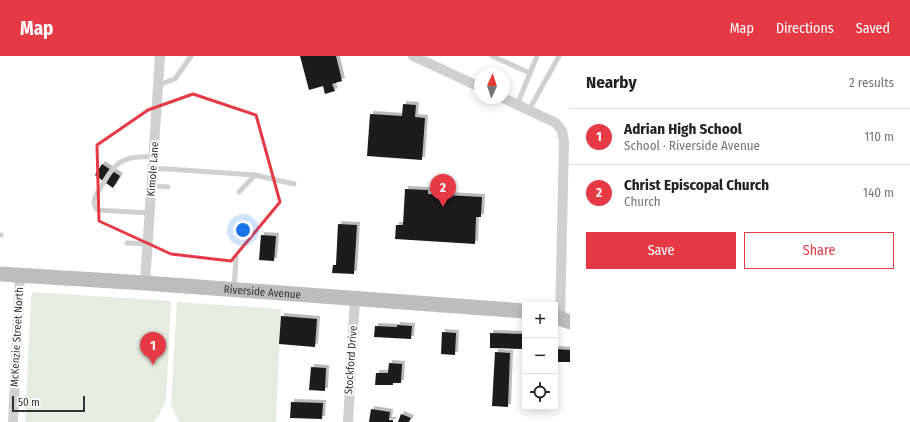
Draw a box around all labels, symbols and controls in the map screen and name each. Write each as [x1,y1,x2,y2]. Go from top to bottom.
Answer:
text: Map [20,17,53,40]
text: Map [730,20,754,37]
text: Directions [776,20,834,37]
text: Saved [856,20,890,37]
north arrow [474,68,510,104]
text: Nearby [586,72,637,93]
text: 2 results [849,75,894,90]
text: Adrian High School [624,120,742,138]
text: 1 [596,129,602,144]
text: 110 m [864,129,894,144]
text: School · Riverside Avenue [624,138,760,153]
street label: Kimole Lane [145,141,161,197]
pin: 2 [430,174,456,207]
text: Christ Episcopal Church [624,176,769,194]
text: 2 [596,185,602,200]
text: 140 m [863,185,894,200]
text: Church [624,194,661,209]
your location [233,220,253,240]
button: Save [586,232,736,269]
button: Share [744,232,894,269]
street label: Riverside Avenue [223,282,301,301]
street label: McKenzie Street North [8,287,26,387]
map controls [522,302,558,410]
button: + [522,302,558,338]
street label: Stockford Drive [342,325,360,395]
pin: 1 [140,332,166,365]
button: − [522,338,558,374]
button: locate [522,374,558,410]
scale bar [12,394,85,413]
text: 50 m [18,396,40,409]

